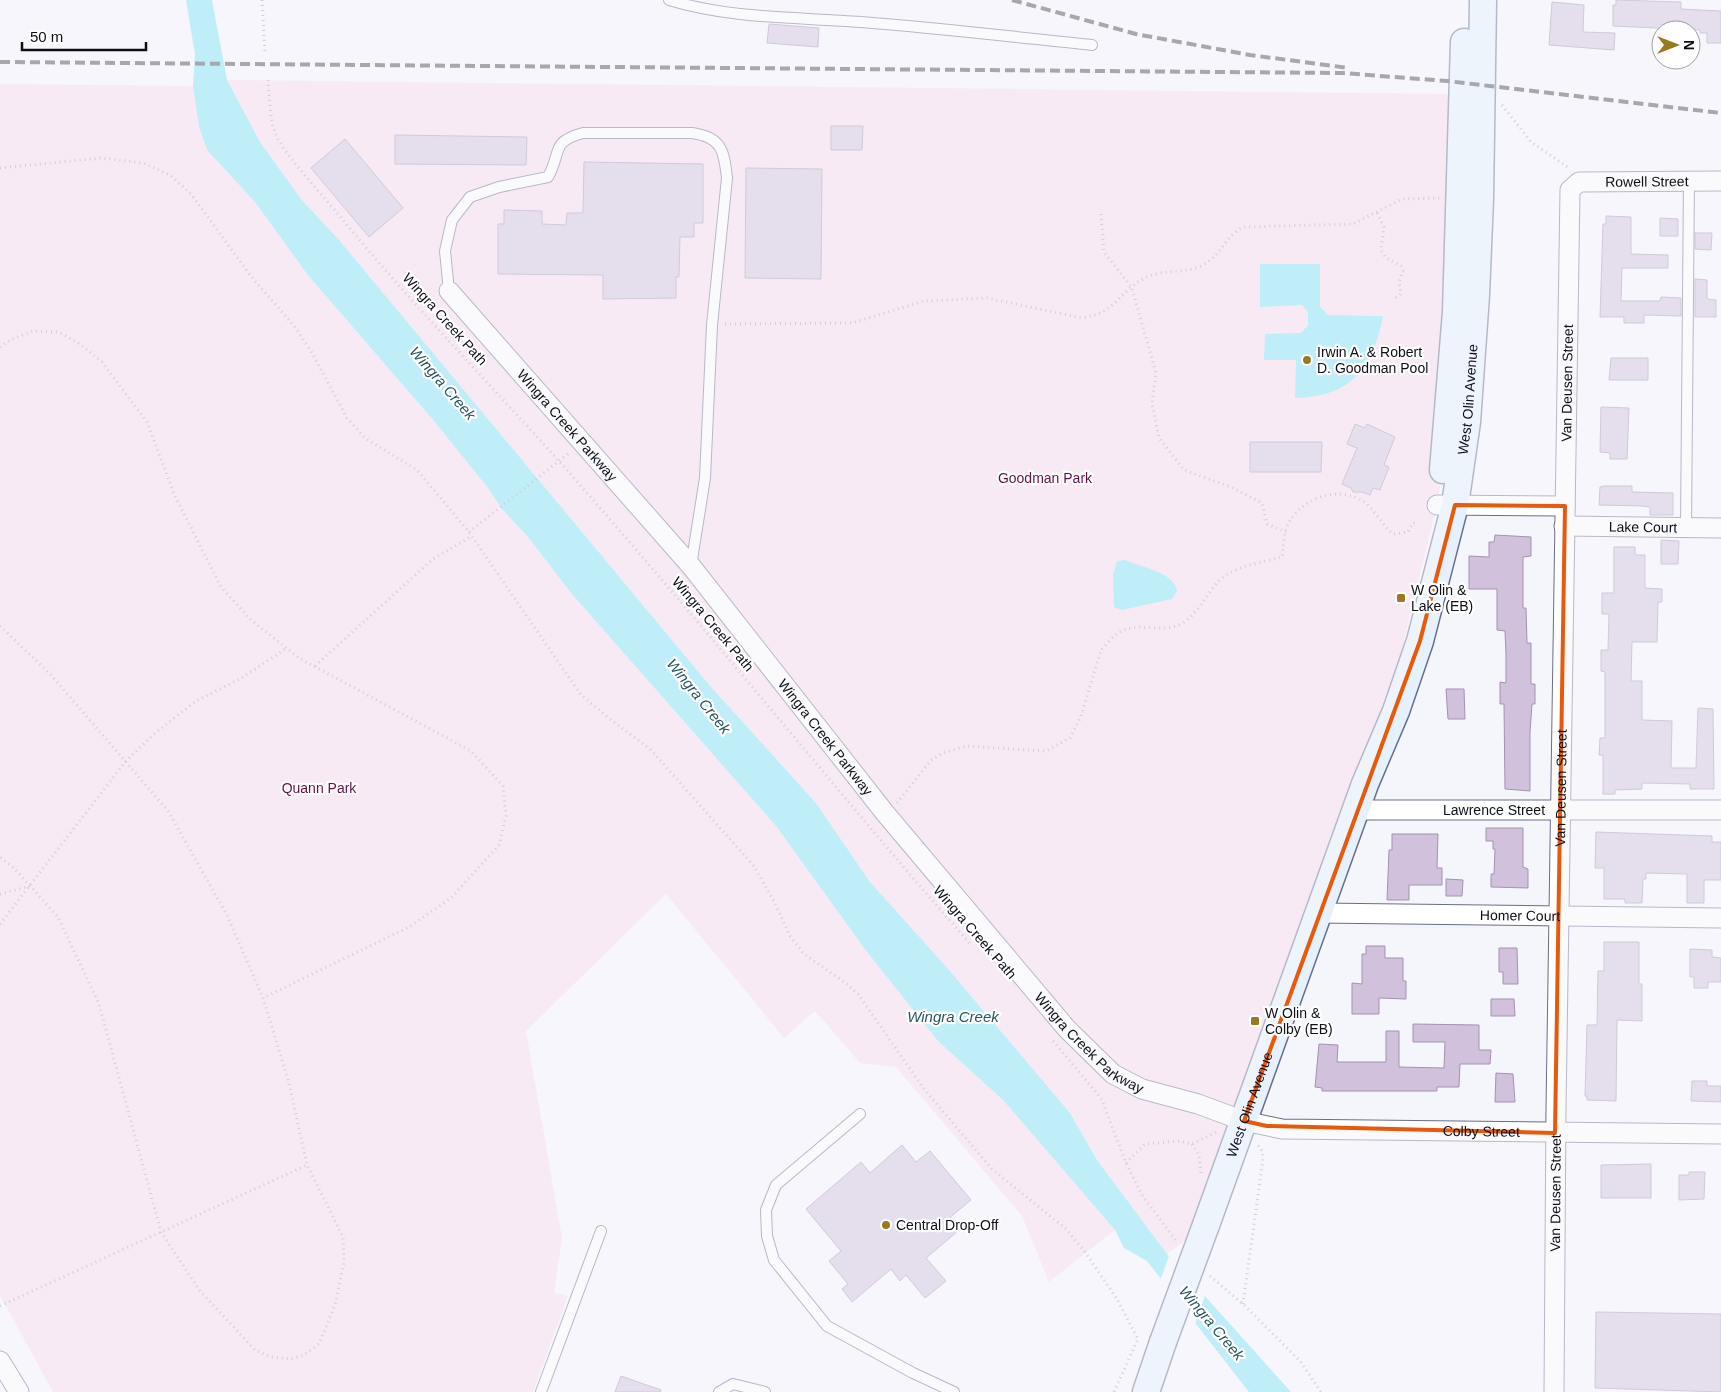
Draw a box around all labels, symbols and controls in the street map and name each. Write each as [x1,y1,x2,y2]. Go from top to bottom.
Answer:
scale bar [22,20,146,52]
north arrow [1651,20,1701,70]
text: 50 m [30,28,63,45]
text: N [1681,40,1697,50]
street label: Rowell Street [1605,173,1689,190]
street label: Wingra Creek Path [399,270,491,368]
street label: Van Deusen Street [1558,324,1576,442]
water label: Wingra Creek [407,343,480,424]
street label: West Olin Avenue [1454,343,1481,456]
place label: Irwin A. & Robert D. Goodman Pool [1317,344,1428,376]
marker: Irwin A. & Robert D. Goodman Pool [1301,354,1313,366]
street label: Wingra Creek Parkway [514,366,621,484]
park label: Goodman Park [998,470,1093,486]
street label: Lake Court [1609,519,1677,535]
street label: Wingra Creek Path [669,574,757,674]
place label: W Olin & Lake (EB) [1411,582,1473,614]
marker: W Olin & Lake (EB) [1395,592,1407,604]
water label: Wingra Creek [664,655,735,738]
street label: Wingra Creek Parkway [775,676,876,798]
street label: Van Deusen Street [1552,729,1570,847]
park label: Quann Park [282,780,357,796]
street label: Lawrence Street [1443,802,1545,818]
street label: Wingra Creek Path [930,882,1020,982]
street label: Homer Court [1480,907,1560,924]
street label: Wingra Creek Parkway [1032,989,1146,1096]
place label: W Olin & Colby (EB) [1265,1005,1333,1037]
water label: Wingra Creek [907,1008,1000,1025]
marker: W Olin & Colby (EB) [1249,1015,1261,1027]
street label: West Olin Avenue [1223,1050,1276,1159]
street label: Colby Street [1443,1123,1520,1140]
street label: Van Deusen Street [1547,1134,1564,1252]
place label: Central Drop-Off [896,1217,999,1233]
marker: Central Drop-Off [880,1219,892,1231]
water label: Wingra Creek [1176,1282,1249,1365]

